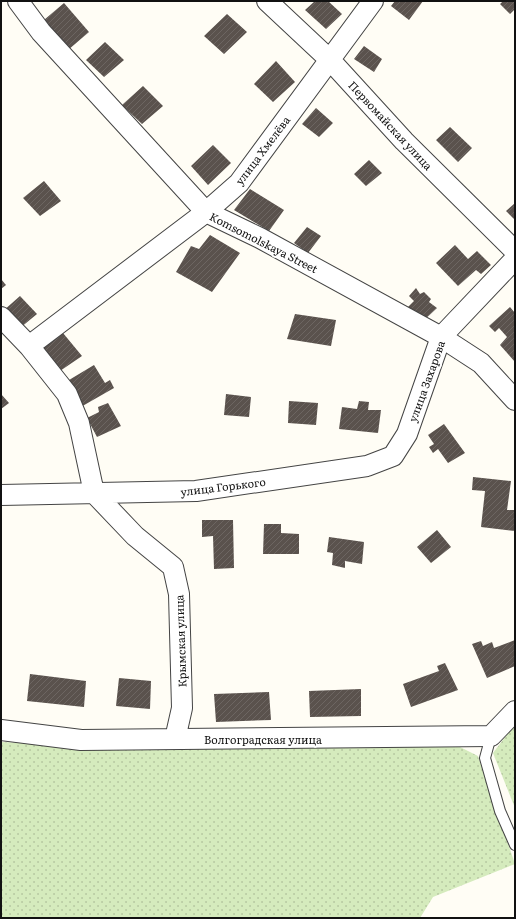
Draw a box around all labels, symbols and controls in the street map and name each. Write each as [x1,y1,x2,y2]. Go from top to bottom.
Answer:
street label: Первомайская улица [345,77,437,173]
street label: улица Хмелёва [231,112,293,188]
street label: Komsomolskaya Street [207,208,321,277]
street label: улица Захарова [404,338,448,424]
street label: улица Горького [180,473,266,499]
street label: Крымская улица [170,594,190,688]
street label: Волгоградская улица [204,731,322,747]

